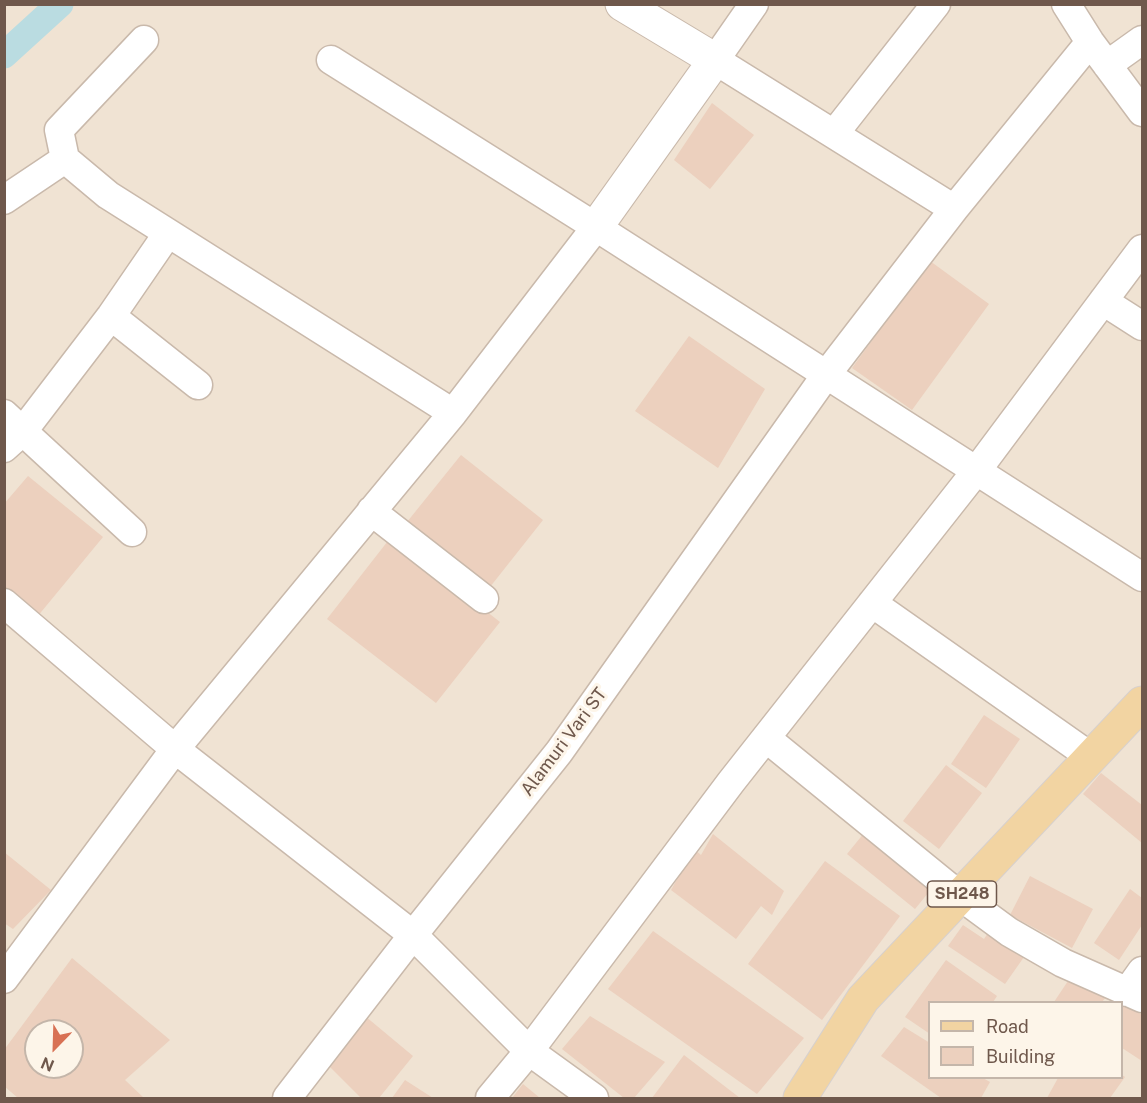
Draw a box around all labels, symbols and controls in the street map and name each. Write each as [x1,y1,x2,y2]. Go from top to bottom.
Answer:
street label: Alamuri Vari ST [516,684,612,800]
road number: SH248 [928,881,996,907]
legend [928,1001,1123,1079]
text: Road [986,1016,1029,1037]
north arrow [24,1019,84,1079]
text: Building [986,1046,1055,1067]
text: N [38,1053,57,1075]

